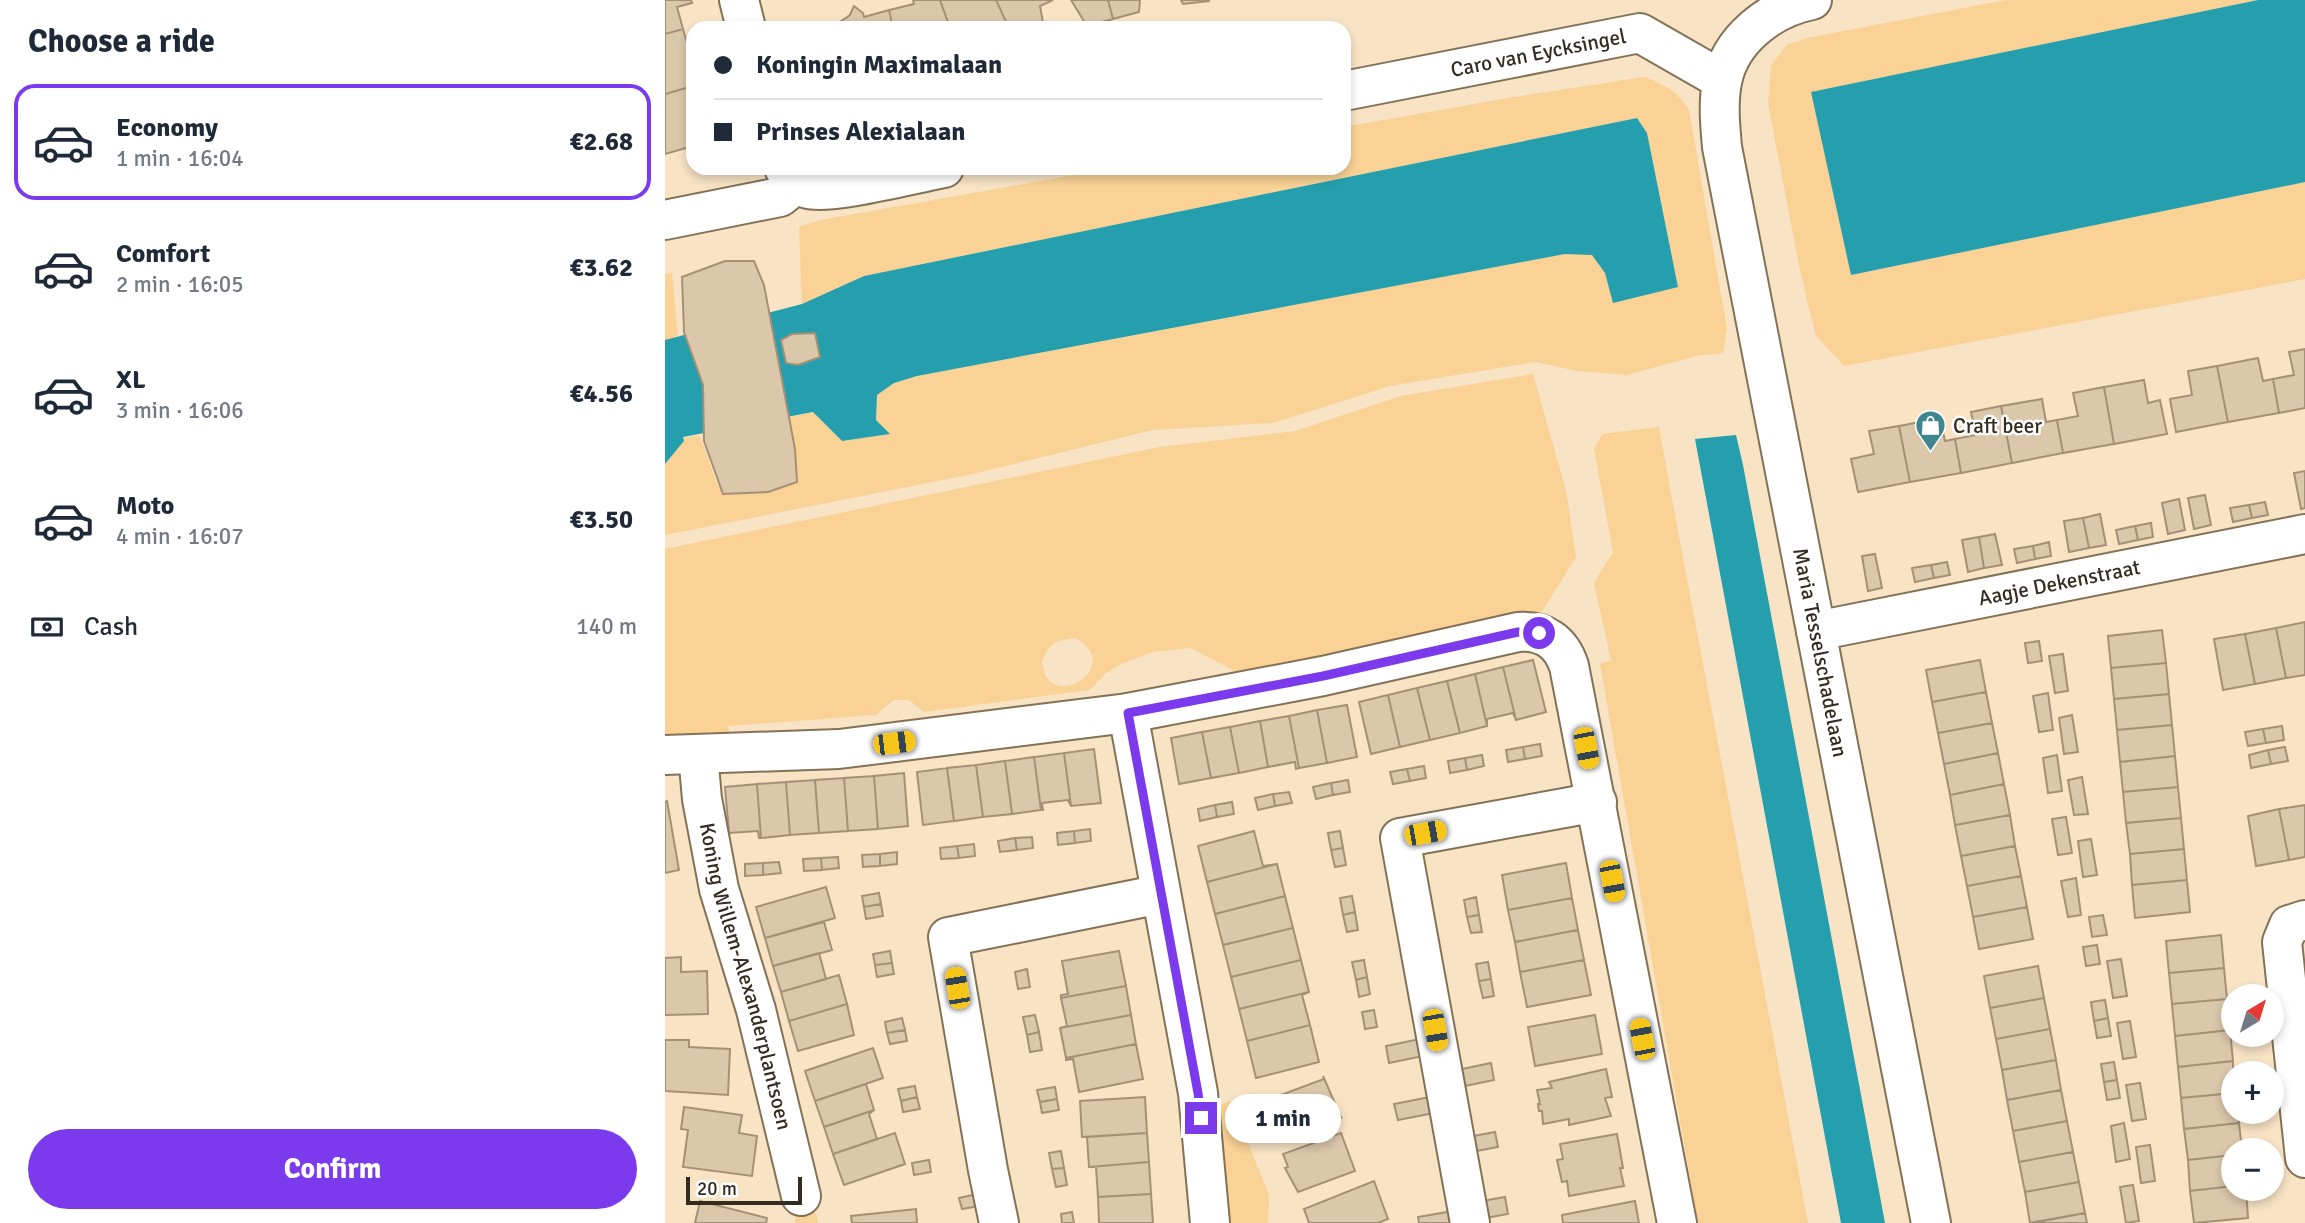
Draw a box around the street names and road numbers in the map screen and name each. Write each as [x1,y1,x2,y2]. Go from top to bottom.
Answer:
street label: Caro van Eycksingel [1448,23,1628,83]
street label: Maria Tesselschadelaan [1787,546,1853,759]
street label: Aagje Dekenstraat [1976,554,2142,611]
street label: Koning Willem-Alexanderplantsoen [694,821,798,1133]

